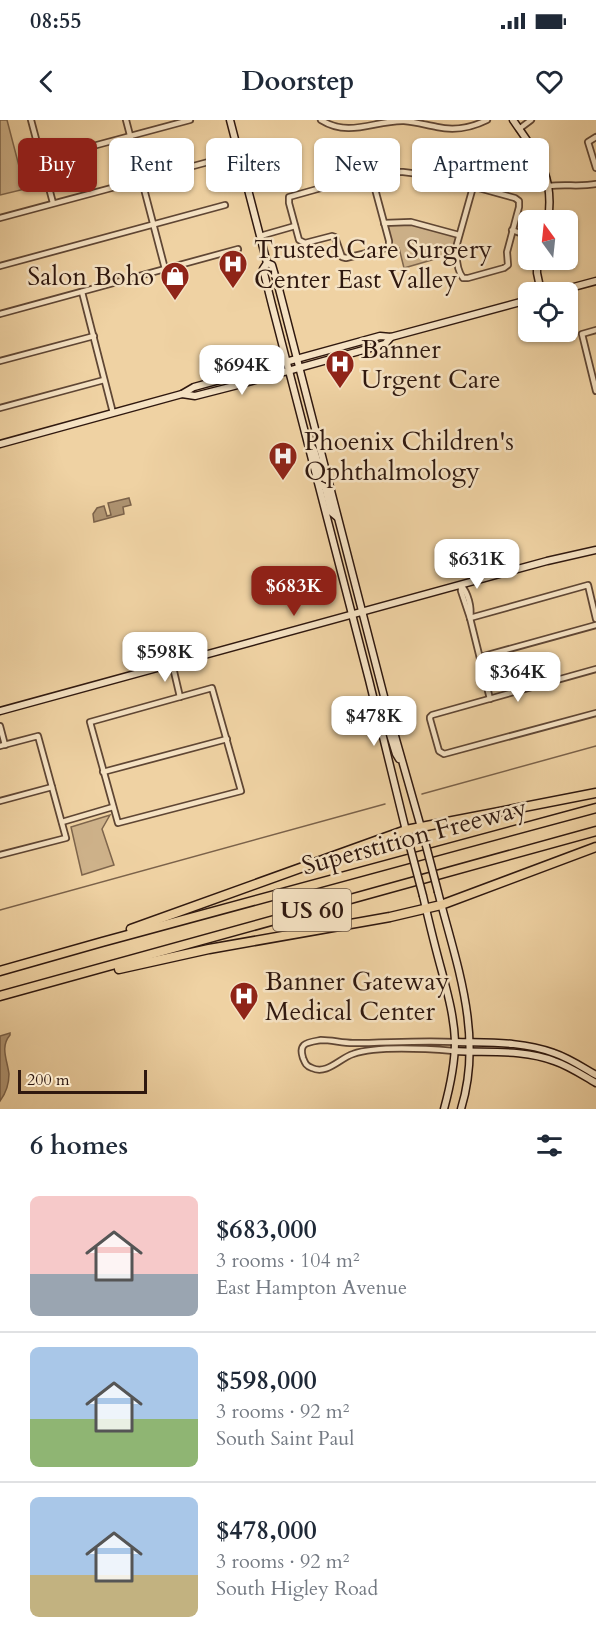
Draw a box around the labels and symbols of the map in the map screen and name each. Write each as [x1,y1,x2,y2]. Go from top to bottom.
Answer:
north arrow [518,210,578,270]
place label: Trusted Care Surgery Center East Valley [254,232,492,297]
hospital icon: Trusted Care Surgery Center East Valley [217,248,249,290]
place label: Salon Boho [27,259,154,294]
shop icon: Salon Boho [159,260,191,302]
place label: Banner Urgent Care [361,332,500,397]
pin: $694K [200,345,284,396]
hospital icon: Banner Urgent Care [324,348,356,390]
place label: Phoenix Children's Ophthalmology [304,424,514,489]
hospital icon: Phoenix Children's Ophthalmology [267,440,299,482]
pin: $631K [435,539,519,590]
pin: $683K [252,566,336,617]
pin: $598K [123,632,207,683]
pin: $364K [476,652,560,703]
pin: $478K [332,696,416,747]
street label: Superstition Freeway [298,790,531,883]
road number: US 60 [273,889,351,931]
place label: Banner Gateway Medical Center [265,964,450,1029]
hospital icon: Banner Gateway Medical Center [228,980,260,1022]
scale bar [18,1067,147,1094]

